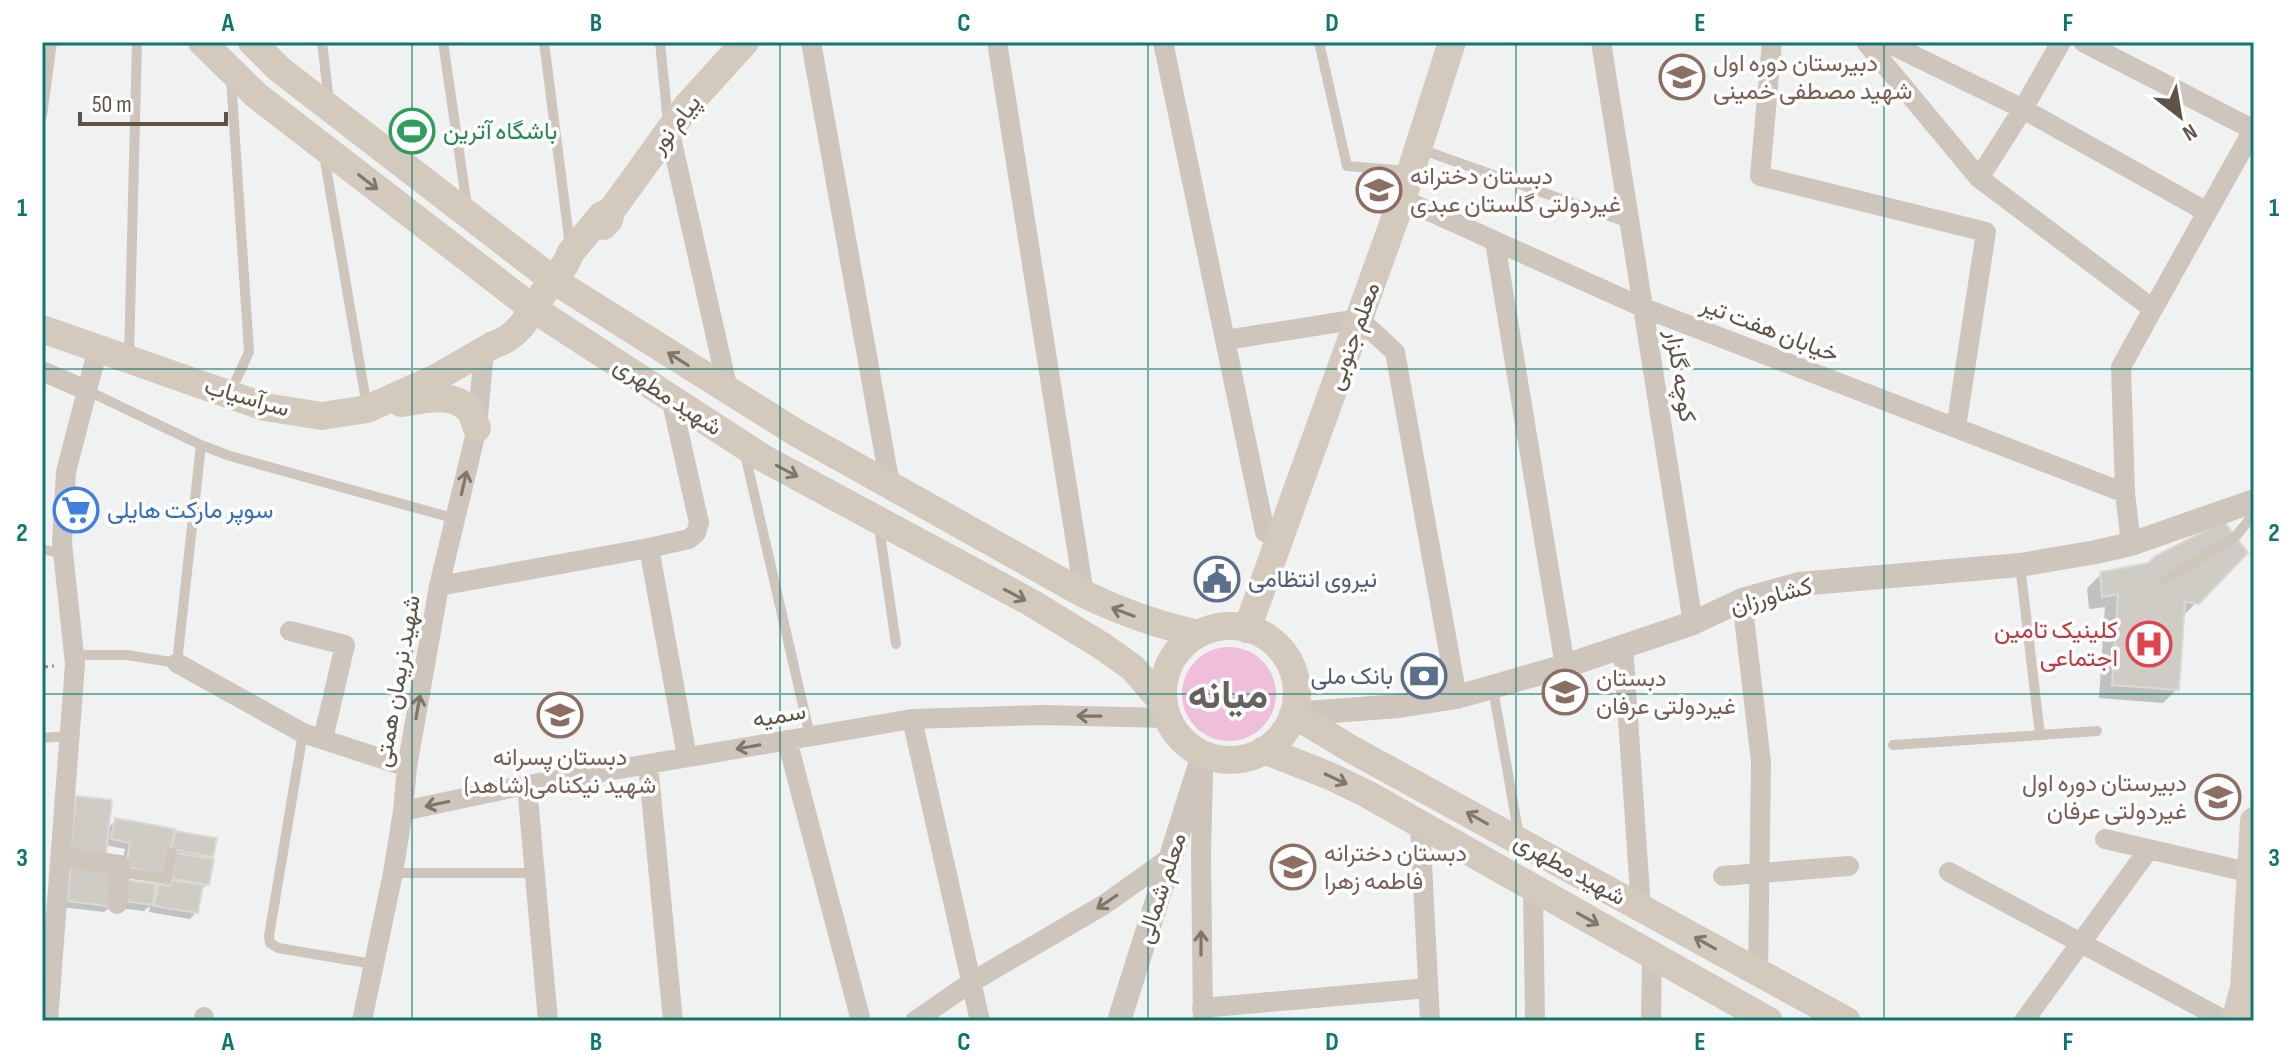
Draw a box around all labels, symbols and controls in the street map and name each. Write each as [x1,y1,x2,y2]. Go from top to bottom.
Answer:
text: A [221,8,235,39]
text: B [590,8,602,39]
text: C [957,8,971,39]
text: D [1325,8,1339,39]
text: E [1694,8,1706,39]
text: F [2063,8,2074,39]
place label: دبیرستان دوره اول شهید مصطفی خمینی [1713,49,1912,106]
school or university icon: دبیرستان دوره اول شهید مصطفی خمینی [1658,53,1706,101]
scale bar [80,76,226,126]
north arrow [2140,76,2220,156]
street label: پیام نور [643,89,708,161]
text: 50 m [92,90,132,119]
sports icon: باشگاه آترین [388,107,436,155]
place label: باشگاه آترین [443,117,557,146]
text: N [2178,117,2202,146]
place label: دبستان دخترانه غیردولتی گلستان عبدی [1410,162,1621,219]
school or university icon: دبستان دخترانه غیردولتی گلستان عبدی [1355,166,1403,214]
one-way arrow [357,174,378,191]
text: 1 [17,193,27,224]
text: 1 [2269,193,2279,224]
street label: معلم جنوبی [1321,278,1387,395]
street label: خیابان هفت تیر [1696,290,1843,369]
street label: کوچه گلزار [1658,327,1702,425]
street label: شهید مطهری [608,351,727,442]
one-way arrow [668,351,690,368]
street label: سرآسیاب [201,372,293,423]
one-way arrow [774,463,798,479]
one-way arrow [457,471,472,497]
supermarket icon: سوپر مارکت هایلی [52,486,100,534]
place label: سوپر مارکت هایلی [107,496,273,526]
text: 2 [16,518,28,549]
text: 2 [2268,518,2280,549]
public building icon: نیروی انتظامی [1193,555,1241,603]
place label: نیروی انتظامی [1248,565,1377,594]
street label: کشاورزان [1727,572,1815,621]
one-way arrow [1003,587,1027,603]
street label: شهید نریمان همتی [368,593,427,770]
one-way arrow [1111,604,1136,618]
place label: کلینیک تامین اجتماعی [1994,616,2118,673]
hospital icon: کلینیک تامین اجتماعی [2125,620,2173,668]
bank icon: بانک ملی [1400,652,1448,700]
place label: بانک ملی [1310,662,1393,691]
place label: دبستان غیردولتی عرفان [1596,664,1736,721]
school or university icon: دبستان غیردولتی عرفان [1541,668,1589,716]
district label: میانه [1188,672,1268,720]
school or university icon: دبستان پسرانه شهید نیکنامی(شاهد) [536,691,584,739]
one-way arrow [411,694,426,720]
street label: سمیه [750,697,808,734]
one-way arrow [1076,708,1103,724]
one-way arrow [736,740,761,755]
place label: دبستان پسرانه شهید نیکنامی(شاهد) [464,743,656,800]
place label: دبیرستان دوره اول غیردولتی عرفان [2022,769,2187,826]
one-way arrow [1324,772,1348,787]
school or university icon: دبیرستان دوره اول غیردولتی عرفان [2194,773,2242,821]
one-way arrow [425,797,450,812]
one-way arrow [1466,810,1489,826]
street label: شهید مطهری [1509,827,1631,912]
street label: معلم شمالی [1130,829,1194,947]
place label: دبستان دخترانه فاطمه زهرا [1324,839,1467,896]
text: 3 [16,843,28,874]
school or university icon: دبستان دخترانه فاطمه زهرا [1269,843,1317,891]
text: 3 [2268,843,2280,874]
one-way arrow [1097,894,1119,910]
one-way arrow [1576,911,1600,927]
one-way arrow [1193,930,1209,957]
one-way arrow [1694,935,1717,951]
text: A [221,1027,235,1058]
text: B [590,1027,602,1058]
text: C [957,1027,971,1058]
text: D [1325,1027,1339,1058]
text: E [1694,1027,1706,1058]
text: F [2063,1027,2074,1058]

